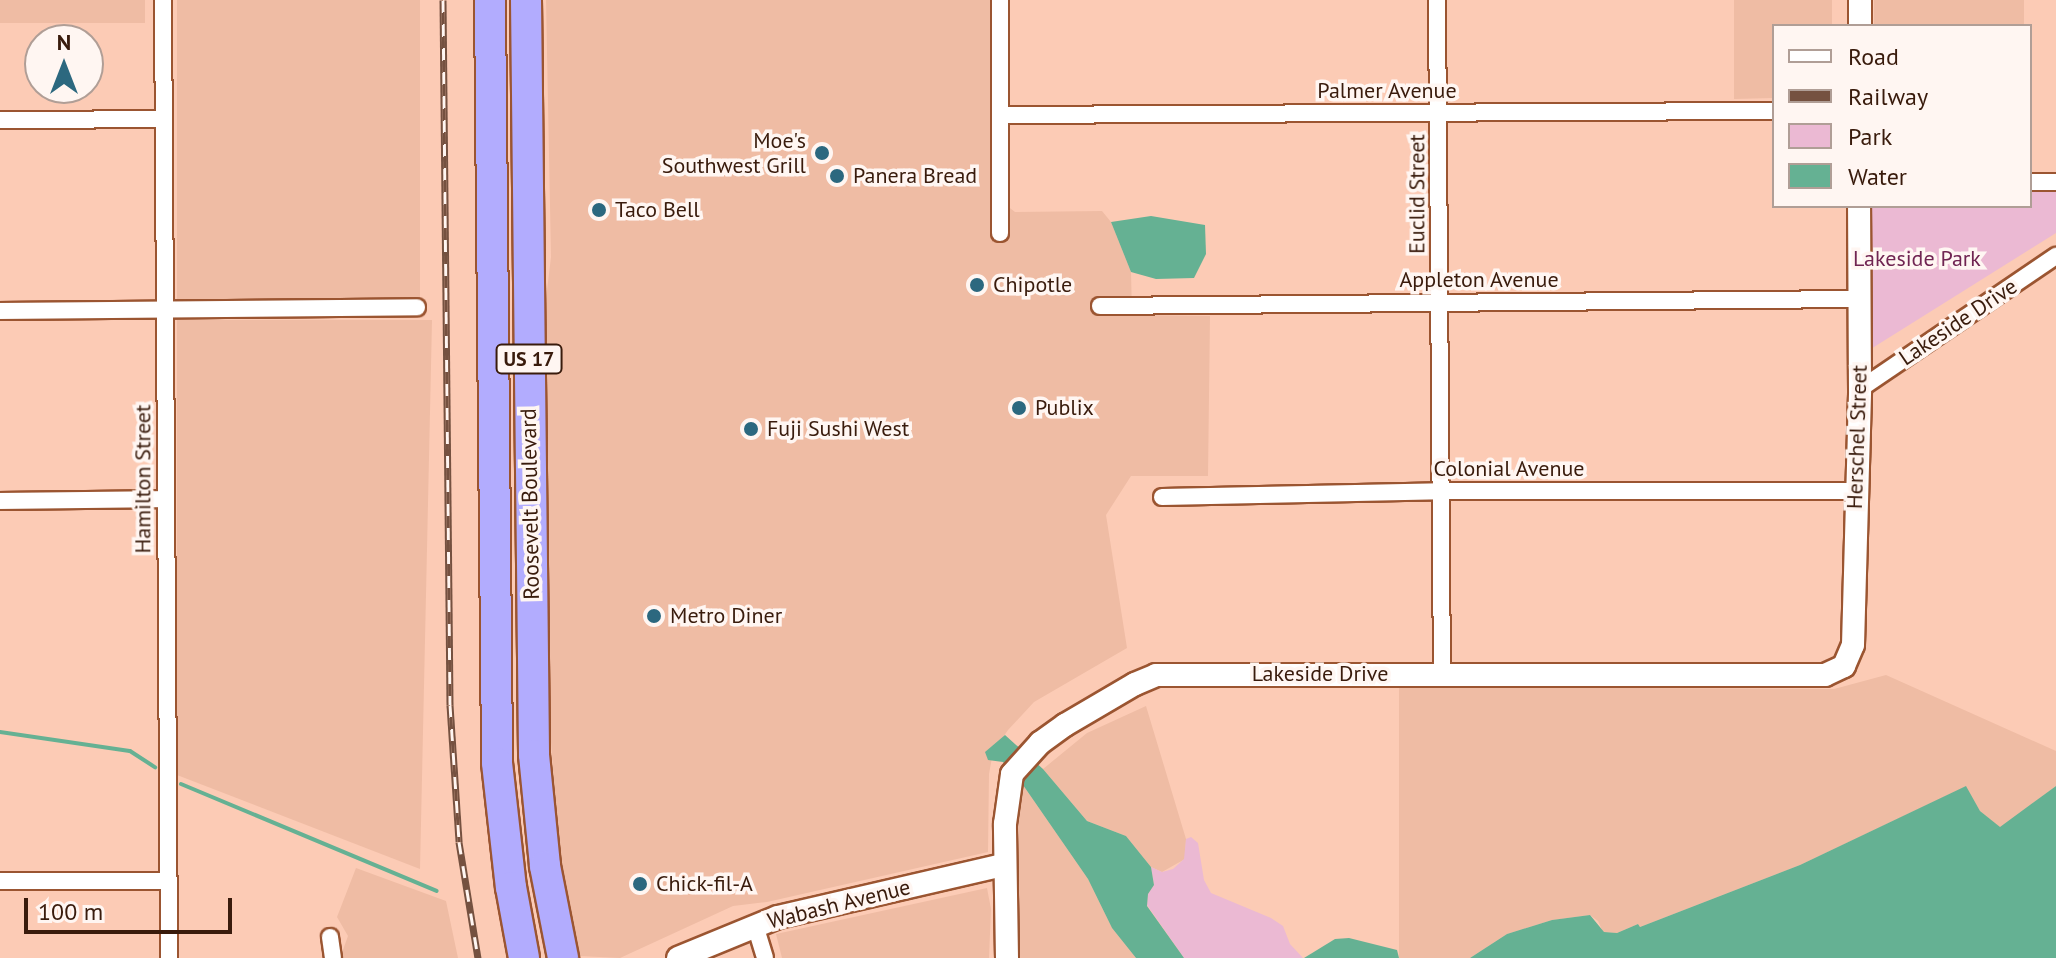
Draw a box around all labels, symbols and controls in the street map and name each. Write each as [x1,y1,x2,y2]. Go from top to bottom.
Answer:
north arrow [24,24,104,104]
legend [1772,24,2032,208]
text: N [57,28,71,56]
text: Road [1848,41,1899,72]
street label: Palmer Avenue [1317,78,1457,104]
text: Railway [1848,81,1928,112]
text: Park [1848,121,1892,152]
place label: Moe's Southwest Grill [662,127,806,178]
street label: Euclid Street [1404,134,1430,254]
marker: Moe's Southwest Grill [813,144,831,162]
text: Water [1848,161,1907,192]
place label: Panera Bread [853,163,977,189]
marker: Panera Bread [828,167,846,185]
place label: Taco Bell [615,197,700,223]
marker: Taco Bell [590,201,608,219]
park label: Lakeside Park [1853,246,1981,272]
street label: Appleton Avenue [1399,267,1559,293]
place label: Chipotle [993,272,1072,298]
street label: Lakeside Drive [1894,273,2022,371]
marker: Chipotle [968,276,986,294]
road number: US 17 [495,343,563,375]
street label: Herschel Street [1841,364,1873,510]
place label: Publix [1035,395,1094,421]
marker: Publix [1010,399,1028,417]
street label: Hamilton Street [130,405,156,553]
street label: Roosevelt Boulevard [515,408,545,600]
place label: Fuji Sushi West [767,416,910,442]
marker: Fuji Sushi West [742,420,760,438]
street label: Colonial Avenue [1433,456,1585,482]
place label: Metro Diner [670,603,782,629]
marker: Metro Diner [645,607,663,625]
street label: Lakeside Drive [1252,661,1388,687]
place label: Chick-fil-A [656,871,753,897]
street label: Wabash Avenue [765,873,913,935]
marker: Chick-fil-A [631,875,649,893]
scale bar [28,882,236,932]
text: 100 m [38,896,103,927]

